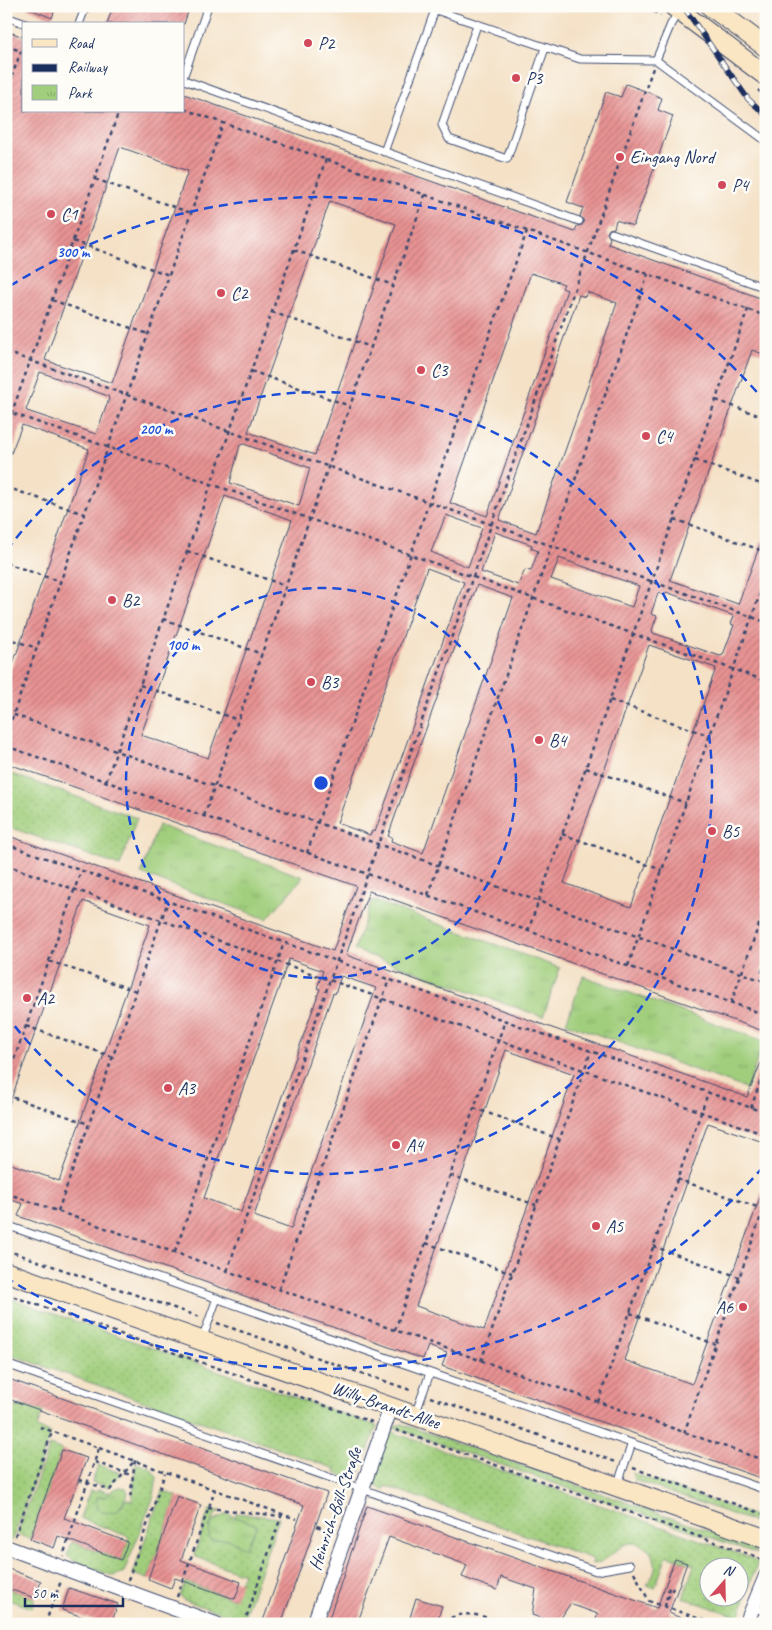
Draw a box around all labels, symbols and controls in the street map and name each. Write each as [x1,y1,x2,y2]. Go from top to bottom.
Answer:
legend [22,22,185,112]
place label: P2 [318,32,336,54]
text: Road [68,34,95,53]
marker: P2 [302,37,314,49]
text: Railway [68,58,109,77]
place label: P3 [526,67,544,89]
marker: P3 [510,72,522,84]
text: Park [68,84,93,103]
place label: Eingang Nord [630,146,717,168]
marker: Eingang Nord [614,151,626,163]
place label: P4 [732,174,750,196]
marker: P4 [716,179,728,191]
place label: C1 [61,203,78,225]
marker: C1 [45,208,57,220]
text: 300 m [57,243,91,262]
place label: C2 [231,282,249,304]
marker: C2 [215,287,227,299]
place label: C3 [431,359,449,381]
marker: C3 [415,364,427,376]
text: 200 m [140,420,174,439]
place label: C4 [656,425,674,447]
marker: C4 [640,430,652,442]
place label: B2 [122,589,141,611]
marker: B2 [106,594,118,606]
text: 100 m [167,636,201,655]
place label: B3 [321,671,340,693]
marker: B3 [305,676,317,688]
place label: B4 [549,729,568,751]
marker: B4 [533,734,545,746]
centre of rings [312,774,330,792]
place label: B5 [722,820,740,842]
marker: B5 [706,825,718,837]
place label: A2 [37,987,56,1009]
marker: A2 [21,992,33,1004]
place label: A3 [178,1077,197,1099]
marker: A3 [162,1082,174,1094]
place label: A4 [406,1134,425,1156]
marker: A4 [390,1139,402,1151]
place label: A5 [606,1215,624,1237]
marker: A5 [590,1220,602,1232]
place label: A6 [716,1296,734,1318]
marker: A6 [737,1301,749,1313]
street label: Willy-Brandt-Allee [329,1376,444,1434]
street label: Heinrich-Böll-Straße [304,1444,367,1573]
north arrow [700,1558,750,1608]
text: N [721,1561,737,1581]
scale bar [25,1575,122,1607]
text: 50 m [32,1584,59,1603]

